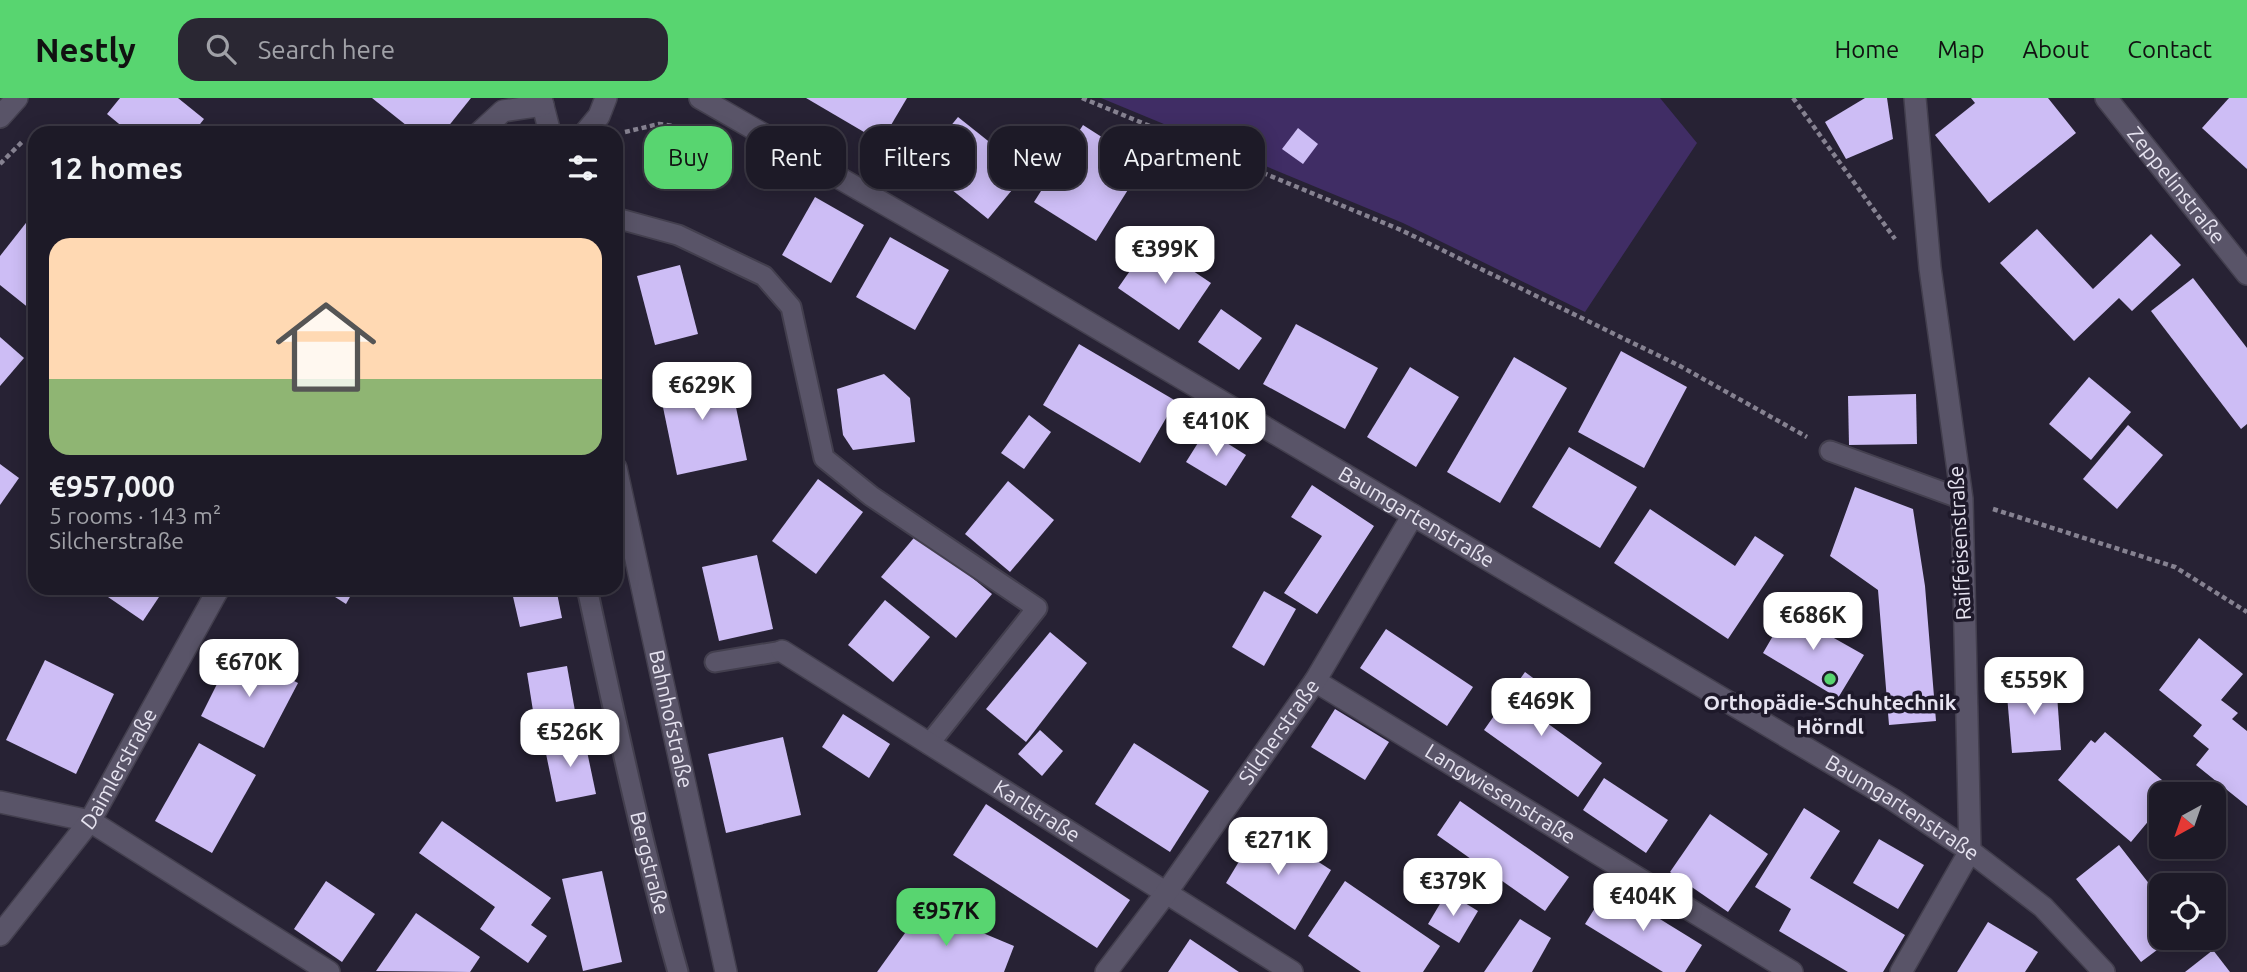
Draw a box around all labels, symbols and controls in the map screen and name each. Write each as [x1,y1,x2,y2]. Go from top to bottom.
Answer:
search box [178,18,668,81]
icon: search [202,30,240,68]
text: Nestly [35,31,136,68]
text: Search here [258,35,395,64]
text: Home [1834,36,1899,63]
text: Map [1937,36,1984,63]
text: About [2022,36,2089,63]
text: Contact [2127,36,2212,63]
street label: Zeppelinstraße [2123,122,2231,248]
chip: Buy [644,126,732,189]
chip: Rent [746,126,846,189]
chip: Filters [860,126,975,189]
chip: New [989,126,1086,189]
chip: Apartment [1100,126,1265,189]
icon: filters [564,149,602,187]
text: 12 homes [49,151,183,185]
pin: €399K [1116,226,1214,286]
text: €399K [1131,236,1199,261]
icon: home [263,284,389,410]
pin: €629K [653,362,751,422]
text: €629K [668,372,736,397]
pin: €410K [1167,398,1265,458]
text: €410K [1182,408,1250,433]
street label: Baumgartenstraße [1335,461,1499,572]
street label: Raiffeisenstraße [1943,465,1975,621]
text: €957,000 [49,469,175,503]
text: 5 rooms · 143 m² [49,503,221,528]
text: Silcherstraße [49,528,184,553]
pin: €686K [1764,592,1862,652]
text: €686K [1779,602,1847,627]
pin: €670K [200,640,298,699]
street label: Bahnhofstraße [645,648,699,790]
text: €670K [215,649,283,674]
pin: €559K [1985,658,2083,717]
text: €559K [2000,667,2068,692]
marker: Orthopädie-Schuhtechnik Hörndl [1822,671,1838,687]
street label: Silcherstraße [1233,674,1324,789]
pin: €469K [1492,678,1590,738]
text: €469K [1507,688,1575,713]
place label: Orthopädie-Schuhtechnik Hörndl [1704,690,1957,738]
street label: Daimlerstraße [75,704,161,834]
pin: €526K [521,710,619,769]
text: €526K [536,719,604,744]
street label: Langwiesenstraße [1421,738,1580,848]
street label: Baumgartenstraße [1821,749,1984,865]
street label: Karlstraße [990,774,1085,847]
north arrow [2149,782,2226,859]
map controls [2149,782,2226,950]
street label: Bergstraße [626,809,675,917]
pin: €271K [1229,818,1327,877]
text: €271K [1244,827,1312,852]
pin: €379K [1404,858,1502,918]
text: €379K [1419,868,1487,893]
button: locate [2149,873,2226,950]
pin: €404K [1594,874,1692,933]
text: €404K [1609,883,1677,908]
pin: €957K [897,888,995,948]
text: €957K [912,898,980,923]

